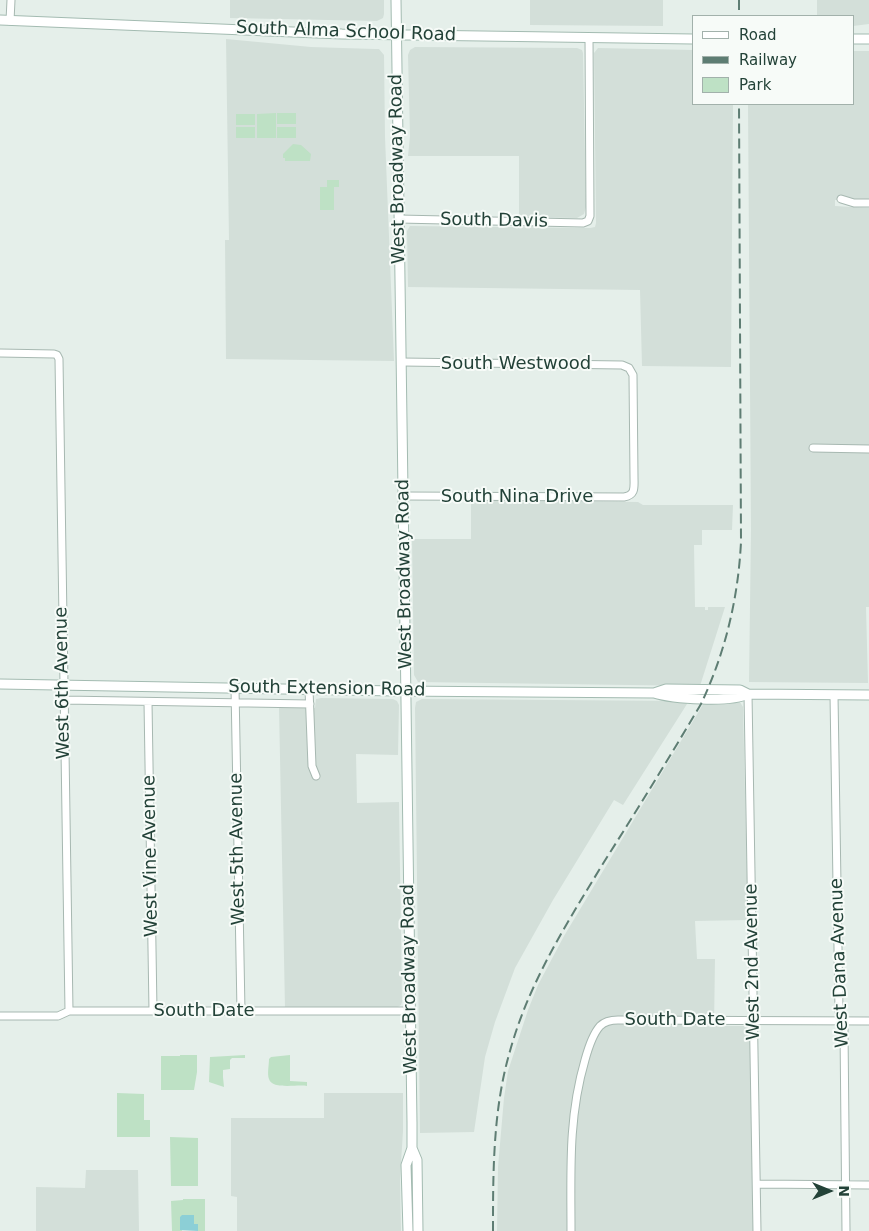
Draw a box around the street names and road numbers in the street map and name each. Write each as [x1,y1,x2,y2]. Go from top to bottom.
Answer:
street label: South Alma School Road [236,17,456,47]
street label: West Broadway Road [386,74,410,264]
street label: South Davis [440,209,548,233]
street label: South Westwood [441,353,591,375]
street label: West Broadway Road [393,479,417,669]
street label: South Nina Drive [441,486,593,508]
street label: West 6th Avenue [51,607,75,759]
street label: South Extension Road [228,676,426,702]
street label: West 5th Avenue [226,773,250,925]
street label: West Vine Avenue [139,775,163,937]
street label: West Dana Avenue [826,878,854,1048]
street label: West 2nd Avenue [741,883,765,1041]
street label: West Broadway Road [398,884,422,1074]
street label: South Date [153,1000,255,1022]
street label: South Date [624,1009,726,1031]

